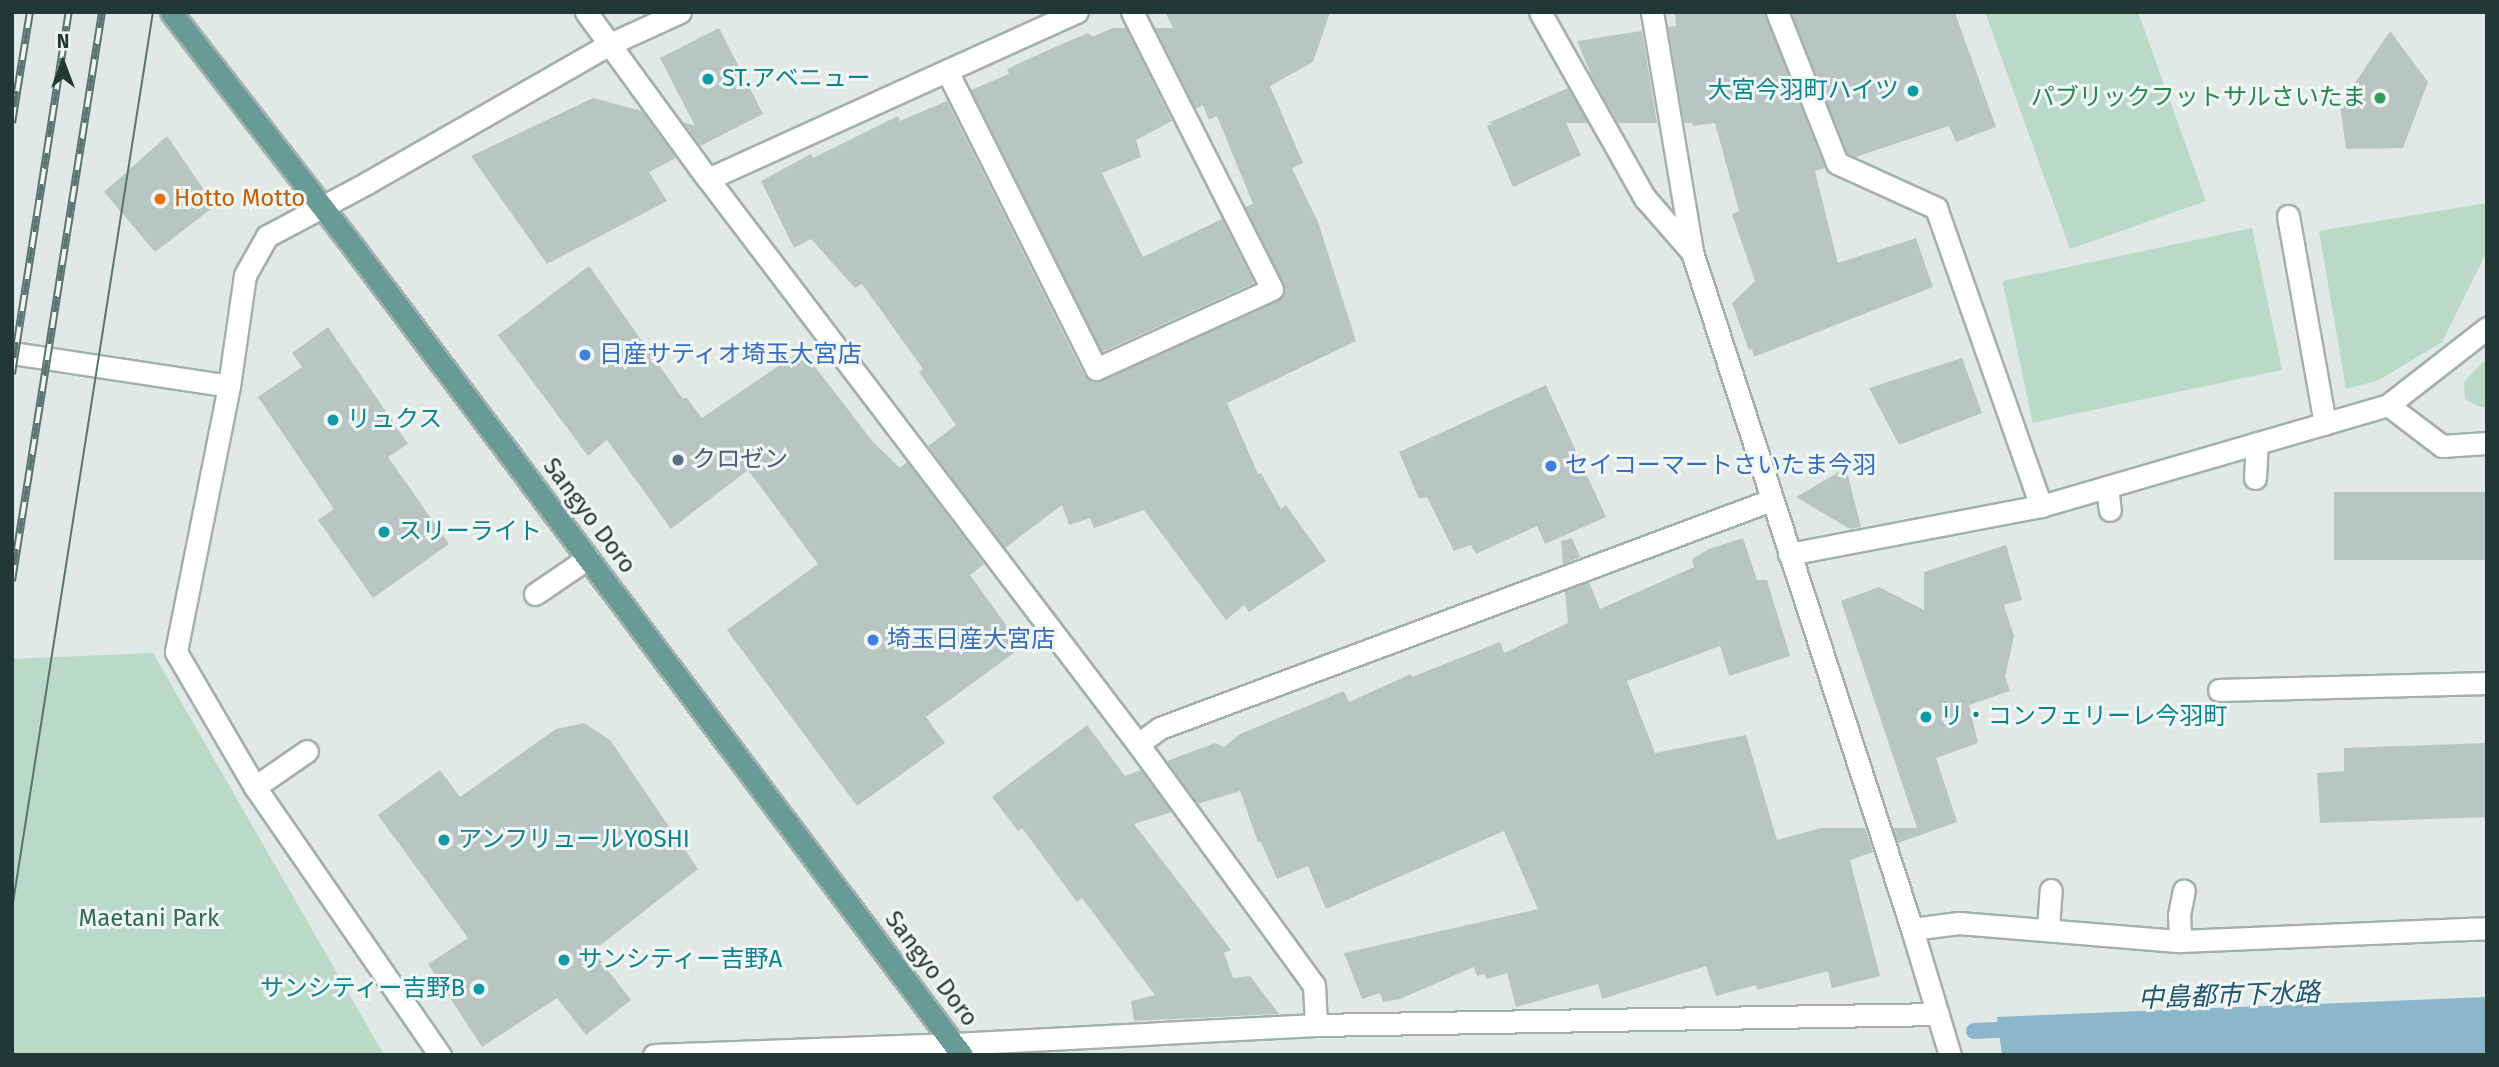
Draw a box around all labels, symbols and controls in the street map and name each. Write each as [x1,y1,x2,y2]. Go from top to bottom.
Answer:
north arrow [28,28,98,98]
text: N [57,30,69,53]
place label: ST.アベニュー [722,65,871,93]
marker: ST.アベニュー [700,71,716,87]
place label: 大宮今羽町ハイツ [1707,77,1899,105]
marker: 大宮今羽町ハイツ [1905,83,1921,99]
place label: パブリックフットサルさいたま [2030,84,2366,112]
marker: パブリックフットサルさいたま [2372,90,2388,106]
place label: Hotto Motto [174,185,305,213]
marker: Hotto Motto [152,191,168,207]
place label: 日産サティオ埼玉大宮店 [599,341,863,369]
marker: 日産サティオ埼玉大宮店 [577,347,593,363]
place label: リュクス [347,406,443,434]
marker: リュクス [325,412,341,428]
place label: クロゼン [692,446,788,474]
marker: クロゼン [670,452,686,468]
place label: セイコーマートさいたま今羽 [1565,452,1877,480]
street label: Sangyo Doro [536,453,642,579]
marker: セイコーマートさいたま今羽 [1543,458,1559,474]
place label: スリーライト [398,518,542,546]
marker: スリーライト [376,524,392,540]
place label: 埼玉日産大宮店 [887,626,1055,654]
marker: 埼玉日産大宮店 [865,632,881,648]
place label: リ・コンフェリーレ今羽町 [1940,703,2228,731]
marker: リ・コンフェリーレ今羽町 [1918,709,1934,725]
place label: アンフリュールYOSHI [458,826,692,854]
marker: アンフリュールYOSHI [436,832,452,848]
park label: Maetani Park [79,905,219,933]
street label: Sangyo Doro [878,906,984,1032]
place label: サンシティー吉野A [578,946,784,974]
marker: サンシティー吉野A [556,952,572,968]
place label: サンシティー吉野B [258,975,465,1003]
water label: 中島都市下水路 [2138,977,2320,1015]
marker: サンシティー吉野B [471,981,487,997]

